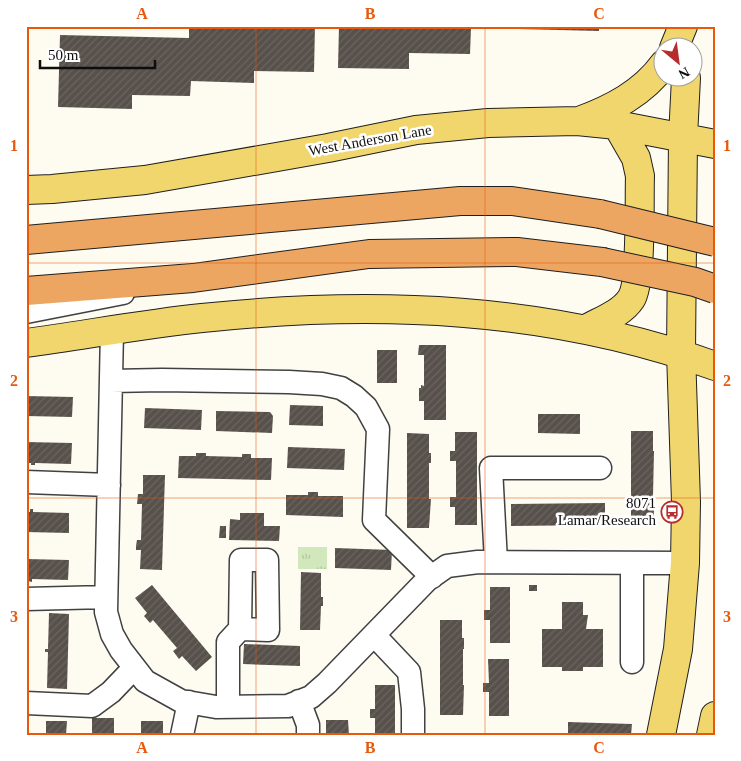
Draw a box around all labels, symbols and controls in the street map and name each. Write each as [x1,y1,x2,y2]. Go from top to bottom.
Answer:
text: A [136,5,148,22]
text: B [365,5,376,22]
text: C [593,5,605,22]
scale bar [40,38,155,70]
north arrow [654,38,704,88]
text: 50 m [48,47,79,63]
text: N [676,64,692,82]
street label: West Anderson Lane [307,121,433,159]
text: 1 [10,137,18,154]
text: 1 [723,137,731,154]
text: 2 [10,372,18,389]
text: 2 [723,372,731,389]
place label: 8071 Lamar/Research [558,495,656,528]
bus stop icon: 8071 Lamar/Research [660,500,684,524]
text: 3 [10,608,18,625]
text: 3 [723,608,731,625]
text: A [136,739,148,756]
text: B [365,739,376,756]
text: C [593,739,605,756]

